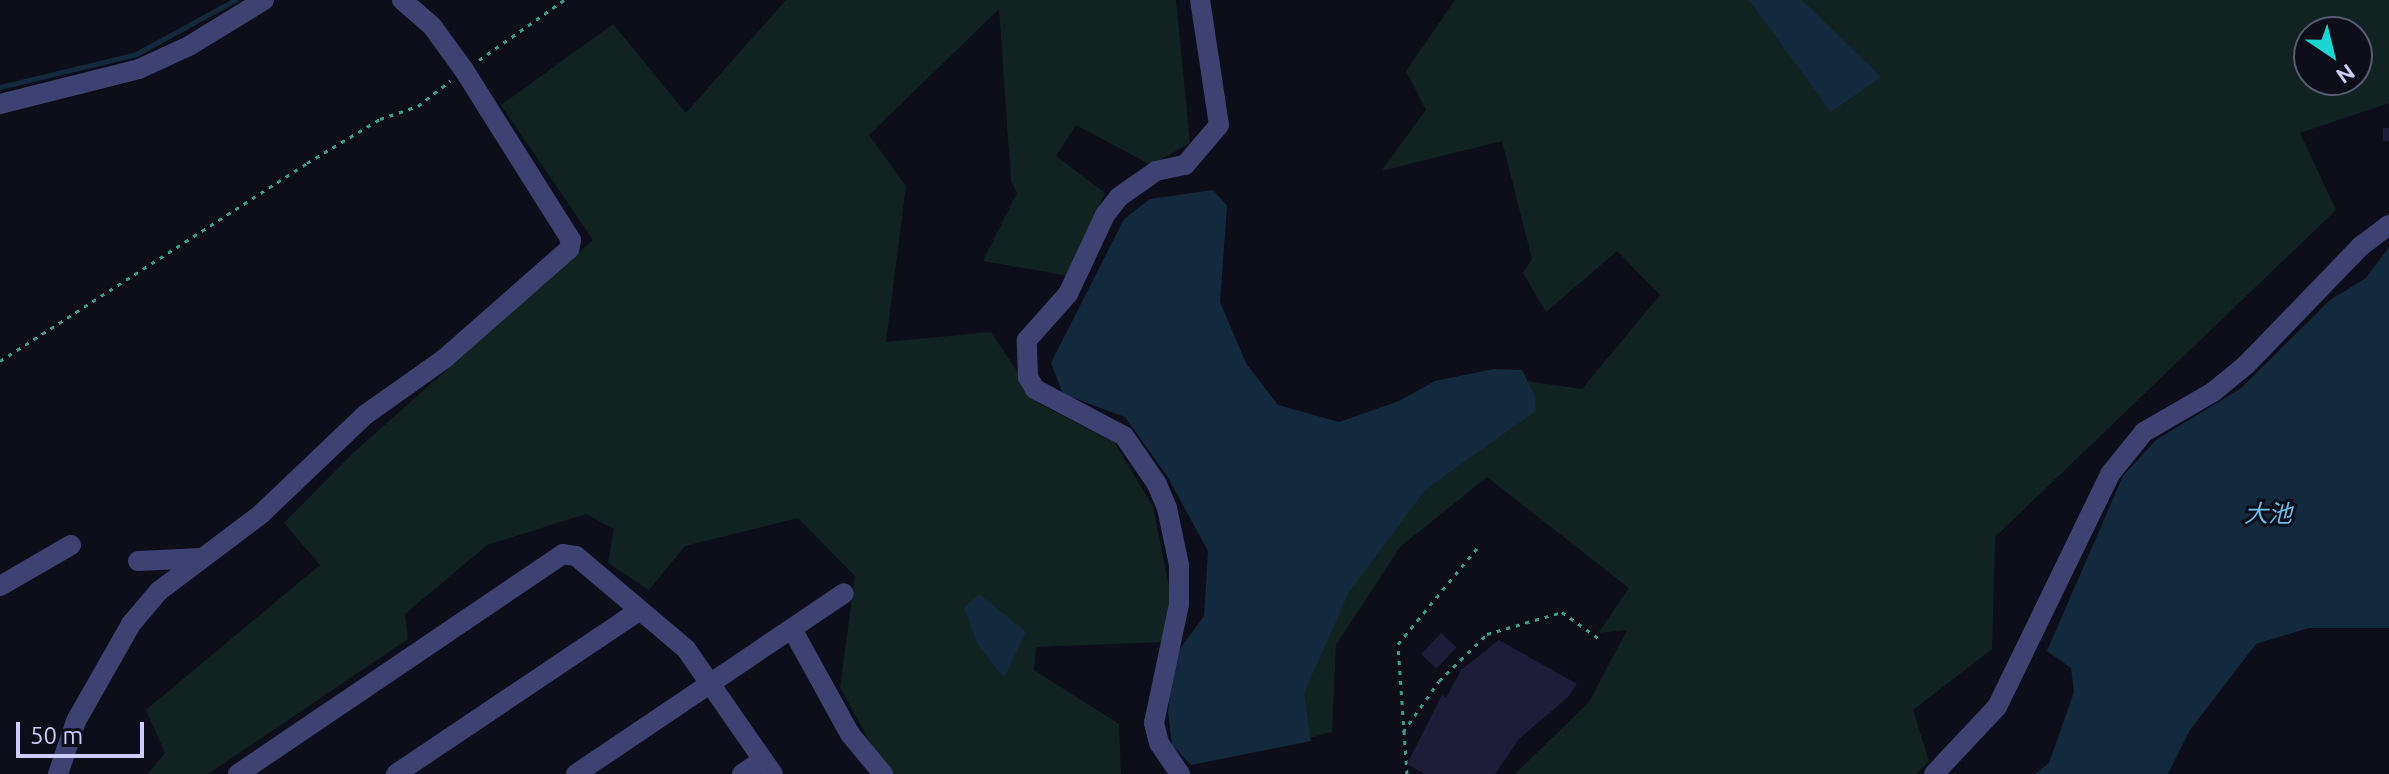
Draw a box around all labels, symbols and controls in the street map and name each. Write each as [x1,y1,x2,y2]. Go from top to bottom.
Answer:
north arrow [2293,16,2373,96]
text: N [2332,59,2360,89]
water label: 大池 [2244,500,2292,528]
scale bar [20,706,148,756]
text: 50 m [30,722,83,749]

